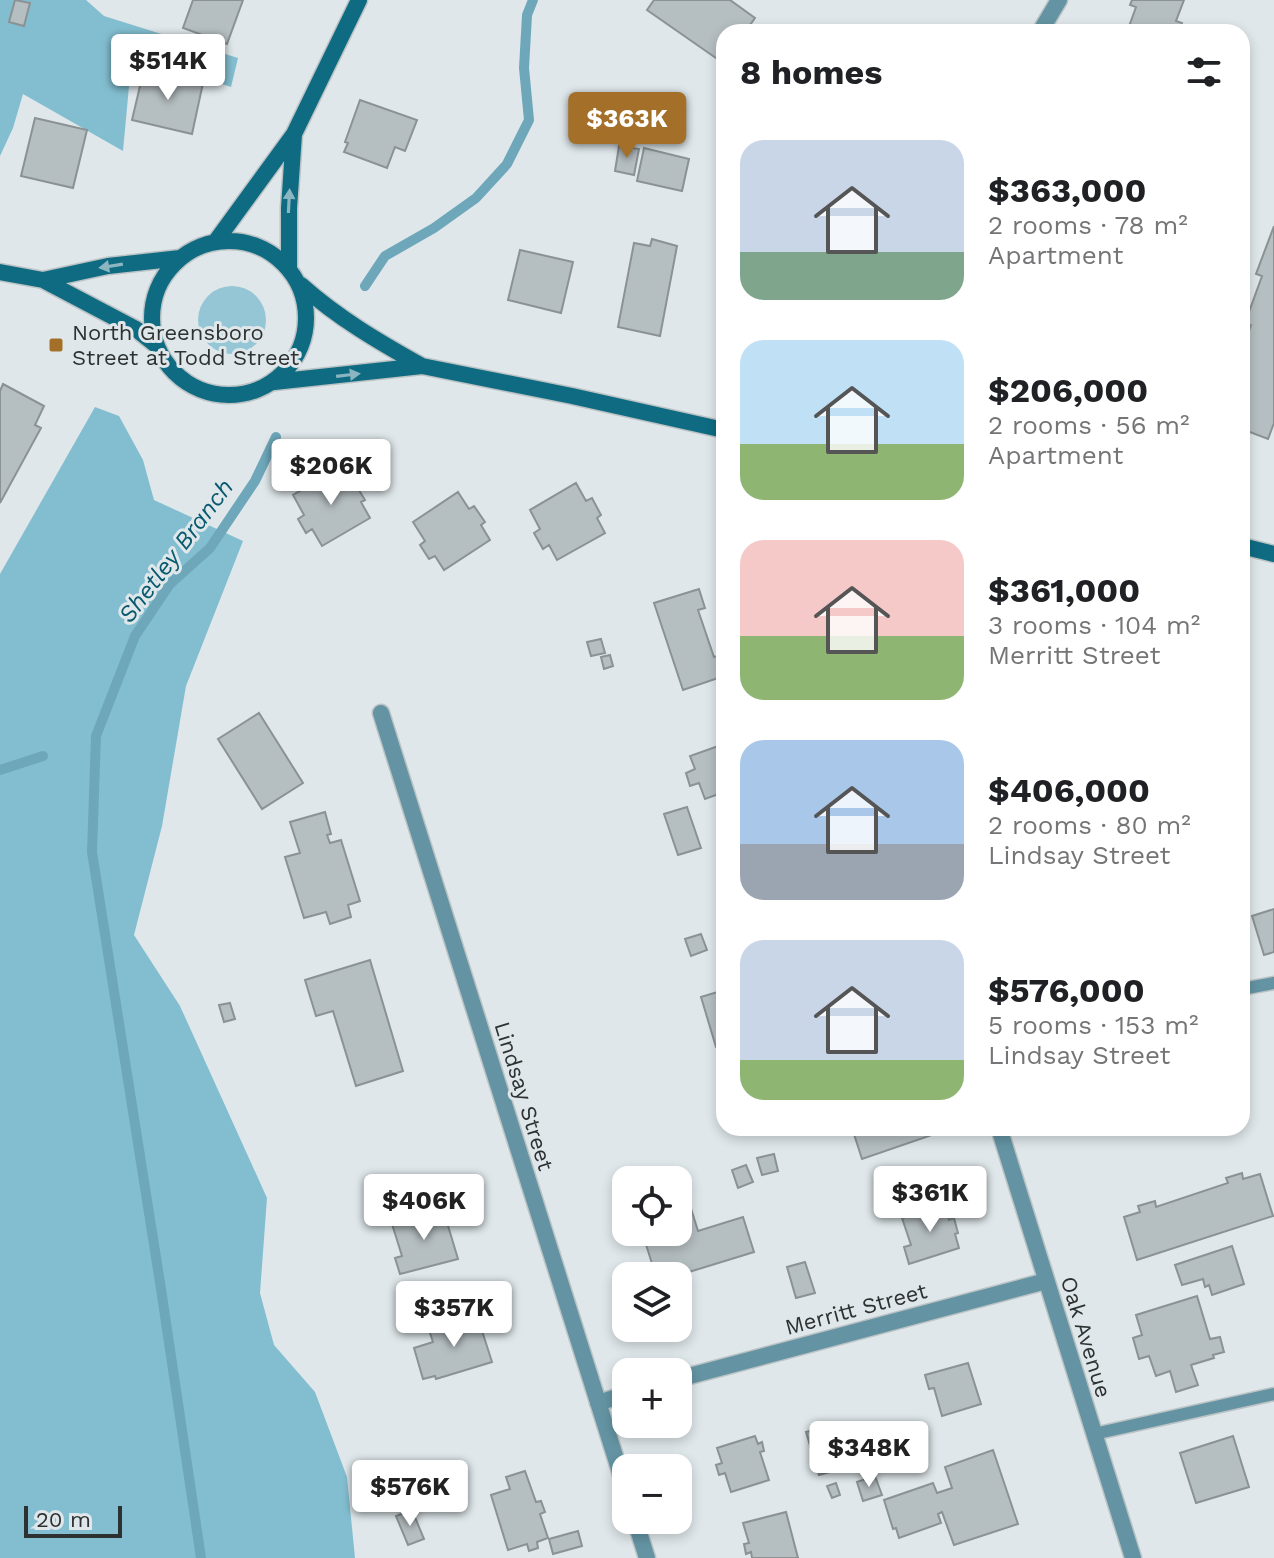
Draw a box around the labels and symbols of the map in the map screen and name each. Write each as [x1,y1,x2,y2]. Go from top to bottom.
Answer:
pin: $514K [112,34,224,102]
pin: $363K [571,92,683,160]
one-way arrow [283,188,296,213]
one-way arrow [98,261,123,273]
place label: North Greensboro Street at Todd Street [72,320,299,370]
marker: North Greensboro Street at Todd Street [47,336,65,354]
one-way arrow [336,368,361,381]
pin: $206K [275,439,387,507]
water label: Shetley Branch [113,474,239,628]
street label: Lindsay Street [489,1019,559,1173]
pin: $361K [874,1166,986,1234]
pin: $406K [368,1174,480,1242]
street label: Oak Avenue [1056,1273,1116,1401]
street label: Merritt Street [782,1278,930,1340]
pin: $357K [398,1281,510,1349]
pin: $348K [813,1421,925,1489]
pin: $576K [354,1460,466,1528]
scale bar [24,1502,122,1538]

